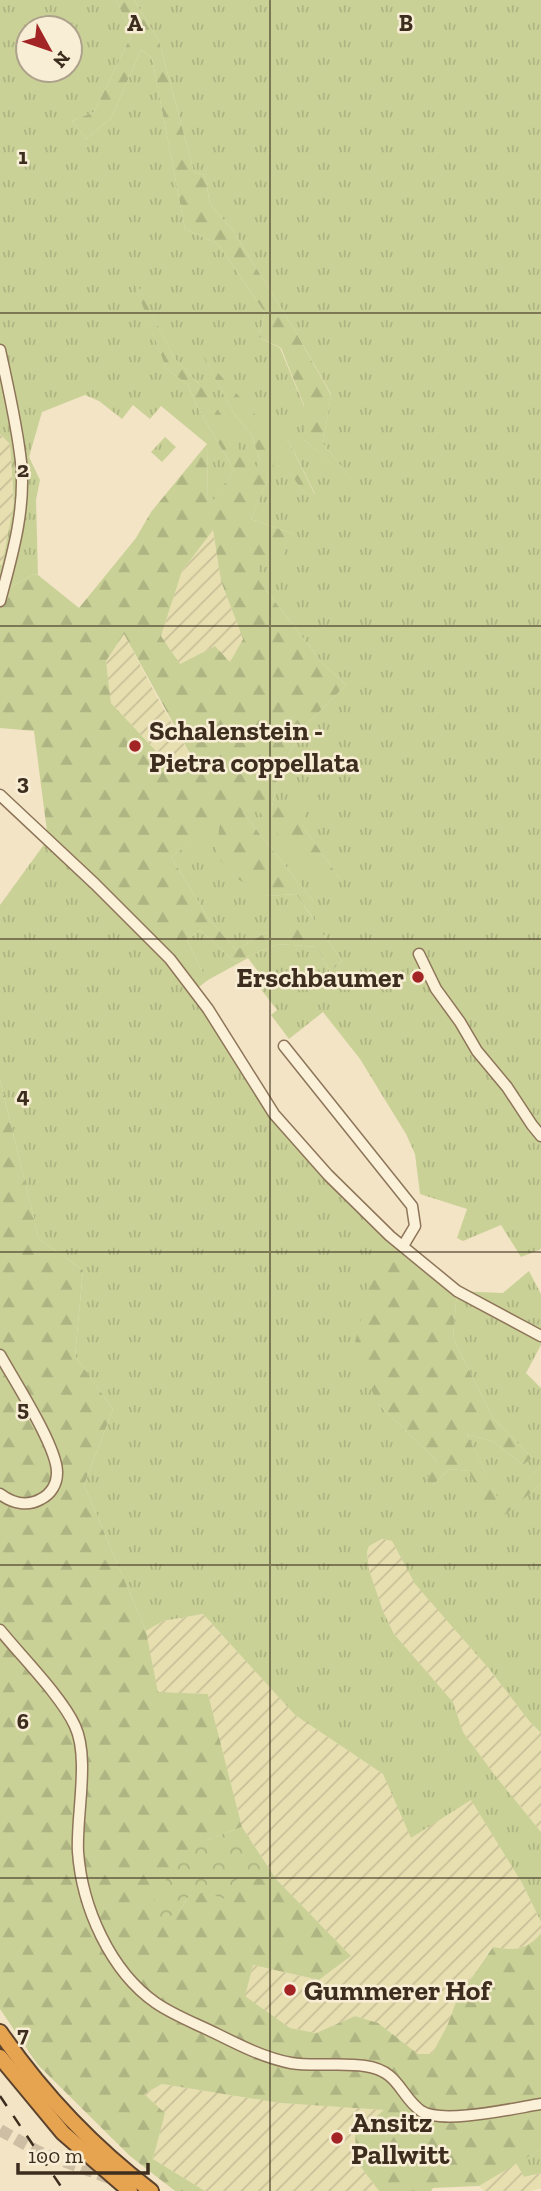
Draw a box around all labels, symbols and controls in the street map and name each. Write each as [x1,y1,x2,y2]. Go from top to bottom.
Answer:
text: A [127,9,143,37]
text: B [399,9,413,37]
north arrow [14,14,84,84]
text: N [48,47,75,73]
text: 1 [18,142,28,170]
text: 2 [17,455,29,483]
place label: Schalenstein - Pietra coppellata [149,714,359,779]
marker: Schalenstein - Pietra coppellata [127,738,143,754]
text: 3 [17,768,29,796]
place label: Erschbaumer [236,961,404,994]
marker: Erschbaumer [410,969,426,985]
text: 4 [16,1081,30,1109]
text: 5 [17,1394,29,1422]
text: 6 [17,1707,29,1735]
place label: Gummerer Hof [304,1974,492,2007]
marker: Gummerer Hof [282,1982,298,1998]
text: 7 [17,2020,29,2048]
place label: Ansitz Pallwitt [351,2106,450,2171]
marker: Ansitz Pallwitt [329,2130,345,2146]
scale bar [18,2132,147,2176]
text: 100 m [28,2143,83,2168]

